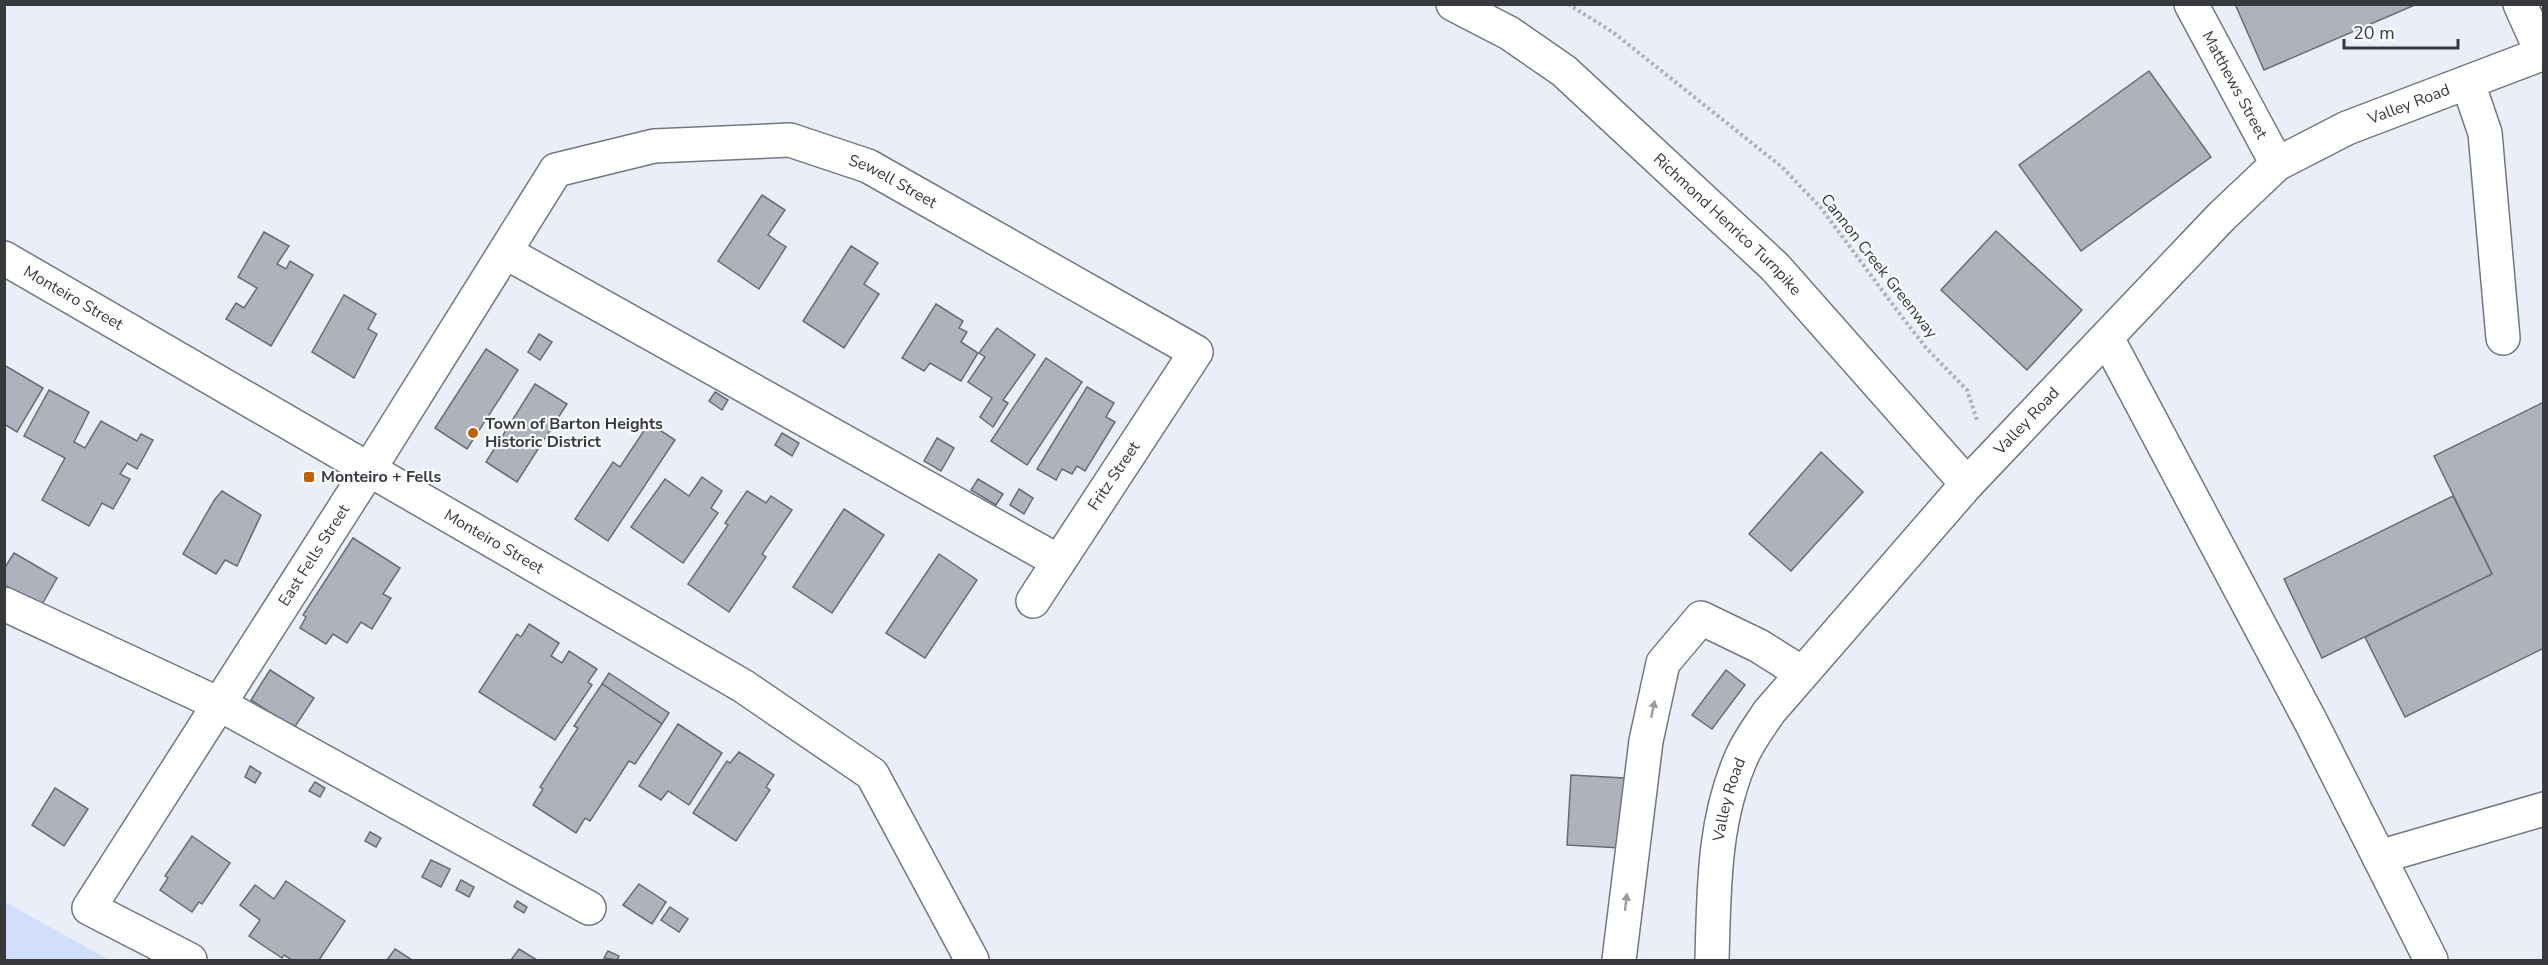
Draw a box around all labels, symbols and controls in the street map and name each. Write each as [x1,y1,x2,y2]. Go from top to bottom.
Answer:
scale bar [2344,12,2458,50]
text: 20 m [2353,21,2395,45]
street label: Matthews Street [2197,27,2273,143]
street label: Valley Road [2364,79,2453,130]
street label: Richmond Henrico Turnpike [1648,148,1806,300]
street label: Sewell Street [846,149,941,214]
street label: Cannon Creek Greenway [1816,189,1943,344]
street label: Monteiro Street [19,261,127,336]
street label: Valley Road [1988,382,2064,461]
place label: Town of Barton Heights Historic District [485,413,663,453]
marker: Town of Barton Heights Historic District [466,426,480,440]
street label: Fritz Street [1083,437,1145,515]
place label: Monteiro + Fells [321,466,441,488]
marker: Monteiro + Fells [302,470,316,484]
street label: East Fells Street [273,500,355,611]
street label: Monteiro Street [440,504,548,579]
one-way arrow [1648,700,1658,719]
street label: Valley Road [1708,754,1751,844]
one-way arrow [1622,893,1631,912]

